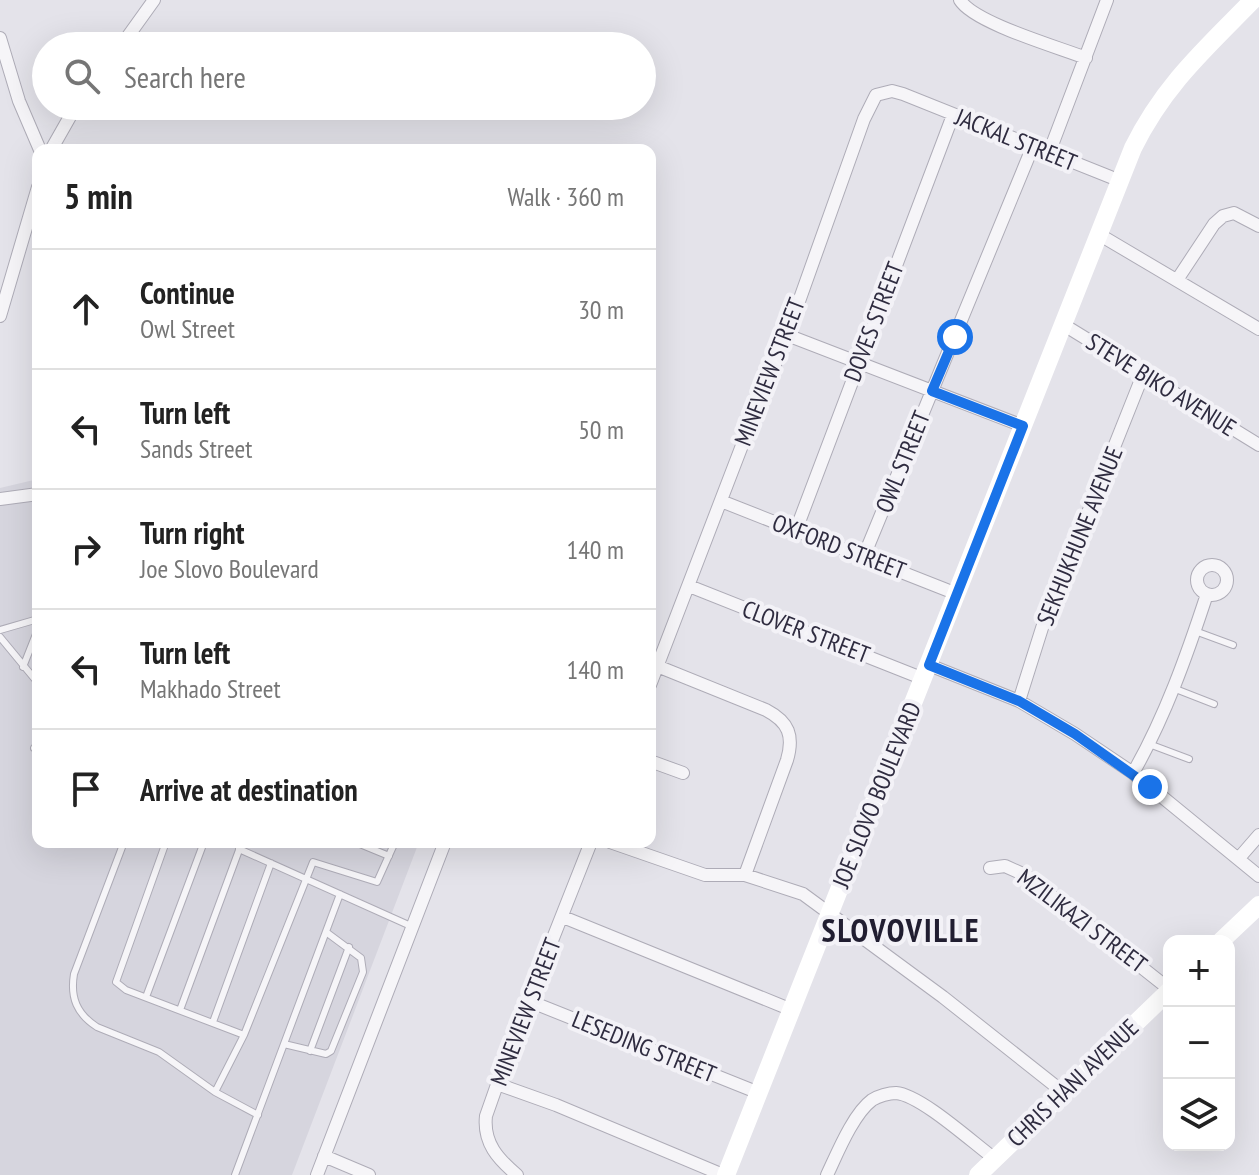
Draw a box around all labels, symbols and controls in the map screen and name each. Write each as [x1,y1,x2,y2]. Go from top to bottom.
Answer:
search box [32,32,656,120]
icon: search [60,54,104,98]
text: Search here [124,57,246,96]
street label: JACKAL STREET [950,101,1082,178]
text: 5 min [64,174,133,218]
text: Walk · 360 m [507,180,624,213]
street label: DOVES STREET [837,257,911,386]
text: Continue [140,273,235,312]
icon: ahead [64,287,108,331]
text: 30 m [578,293,624,326]
street label: MINEVIEW STREET [727,293,812,450]
text: Owl Street [140,312,235,345]
route start [937,319,973,355]
street label: STEVE BIKO AVENUE [1080,326,1242,443]
text: Turn left [140,393,230,432]
street label: OWL STREET [868,406,937,517]
icon: left [64,407,108,451]
text: 50 m [578,413,624,446]
text: Sands Street [140,432,252,465]
street label: SEKHUKHUNE AVENUE [1030,442,1130,630]
street label: OXFORD STREET [768,507,911,586]
text: Turn right [140,513,244,552]
icon: right [64,527,108,571]
text: 140 m [566,533,624,566]
text: Joe Slovo Boulevard [140,552,319,585]
street label: CLOVER STREET [738,593,875,670]
text: Turn left [140,633,230,672]
icon: left [64,647,108,691]
text: 140 m [566,653,624,686]
text: Makhado Street [140,672,281,705]
street label: JOE SLOVO BOULEVARD [825,697,928,893]
icon: arrive [64,767,108,811]
route end [1132,769,1168,805]
text: Arrive at destination [140,770,358,809]
street label: MZILIKAZI STREET [1011,862,1153,980]
district label: SLOVOVILLE [822,909,980,951]
street label: MINEVIEW STREET [483,933,568,1090]
map controls [1163,935,1235,1151]
button: + [1163,935,1235,1007]
street label: LESEDING STREET [568,1004,721,1090]
button: − [1163,1007,1235,1079]
street label: CHRIS HANI AVENUE [1000,1012,1145,1153]
button: layers [1163,1079,1235,1151]

